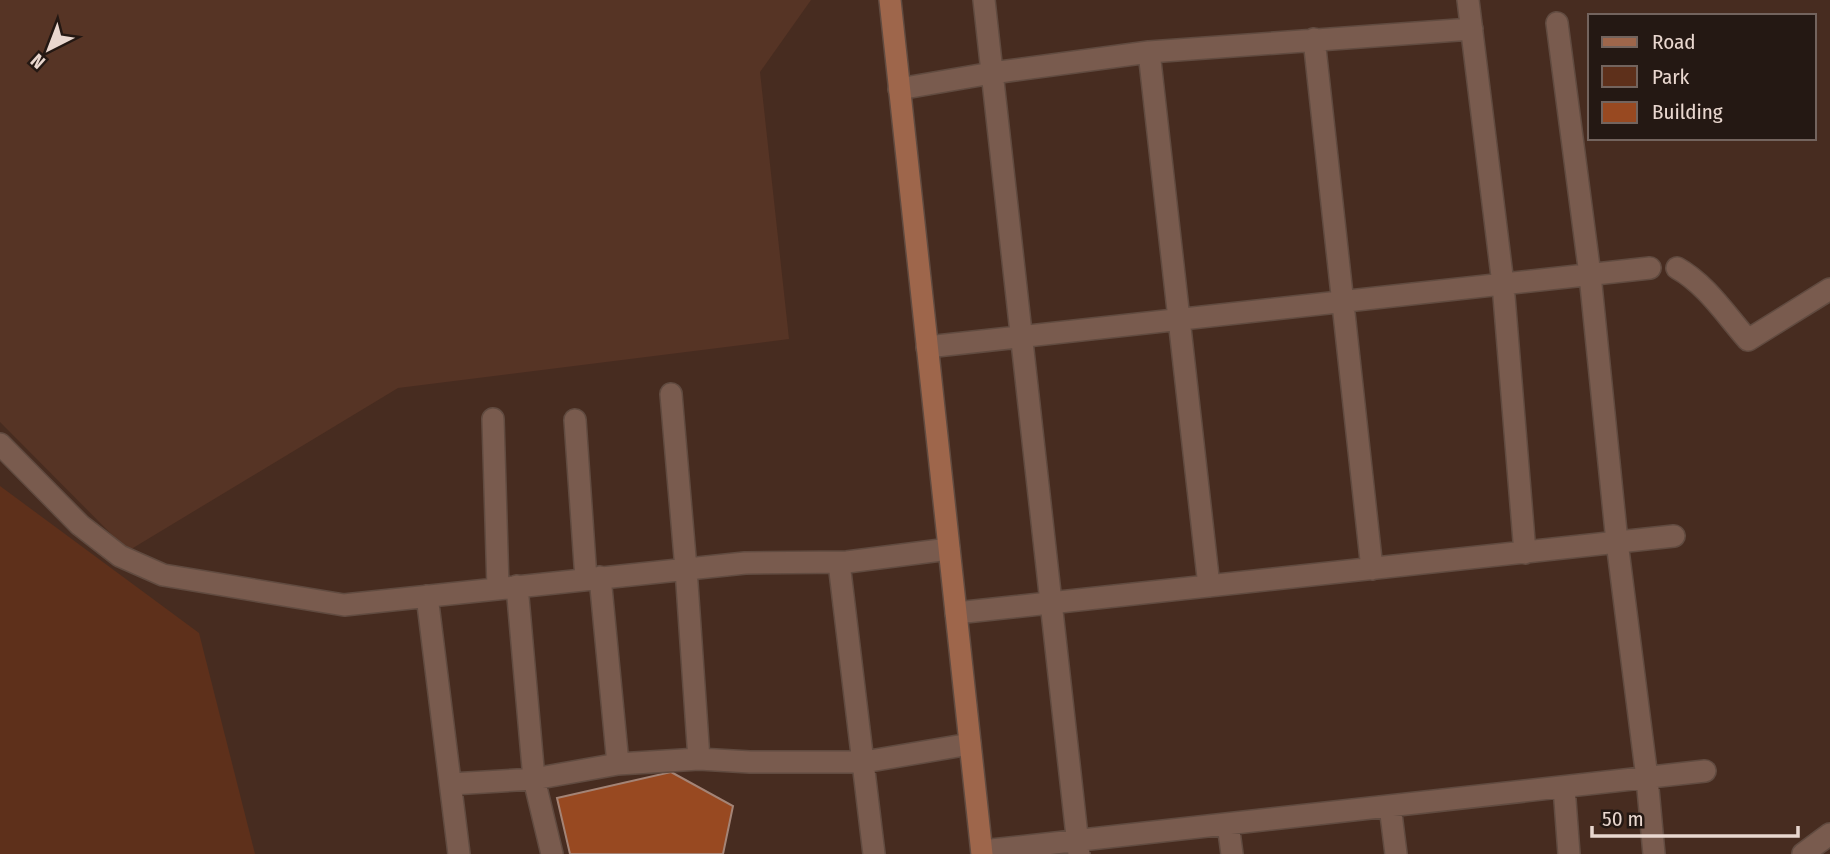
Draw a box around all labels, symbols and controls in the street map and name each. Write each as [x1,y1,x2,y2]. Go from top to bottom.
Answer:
north arrow [14,14,84,84]
legend [1588,14,1816,140]
text: Road [1652,29,1696,55]
text: N [26,49,50,74]
text: Park [1652,64,1690,90]
text: Building [1652,99,1723,125]
scale bar [1592,794,1798,838]
text: 50 m [1602,806,1644,832]

